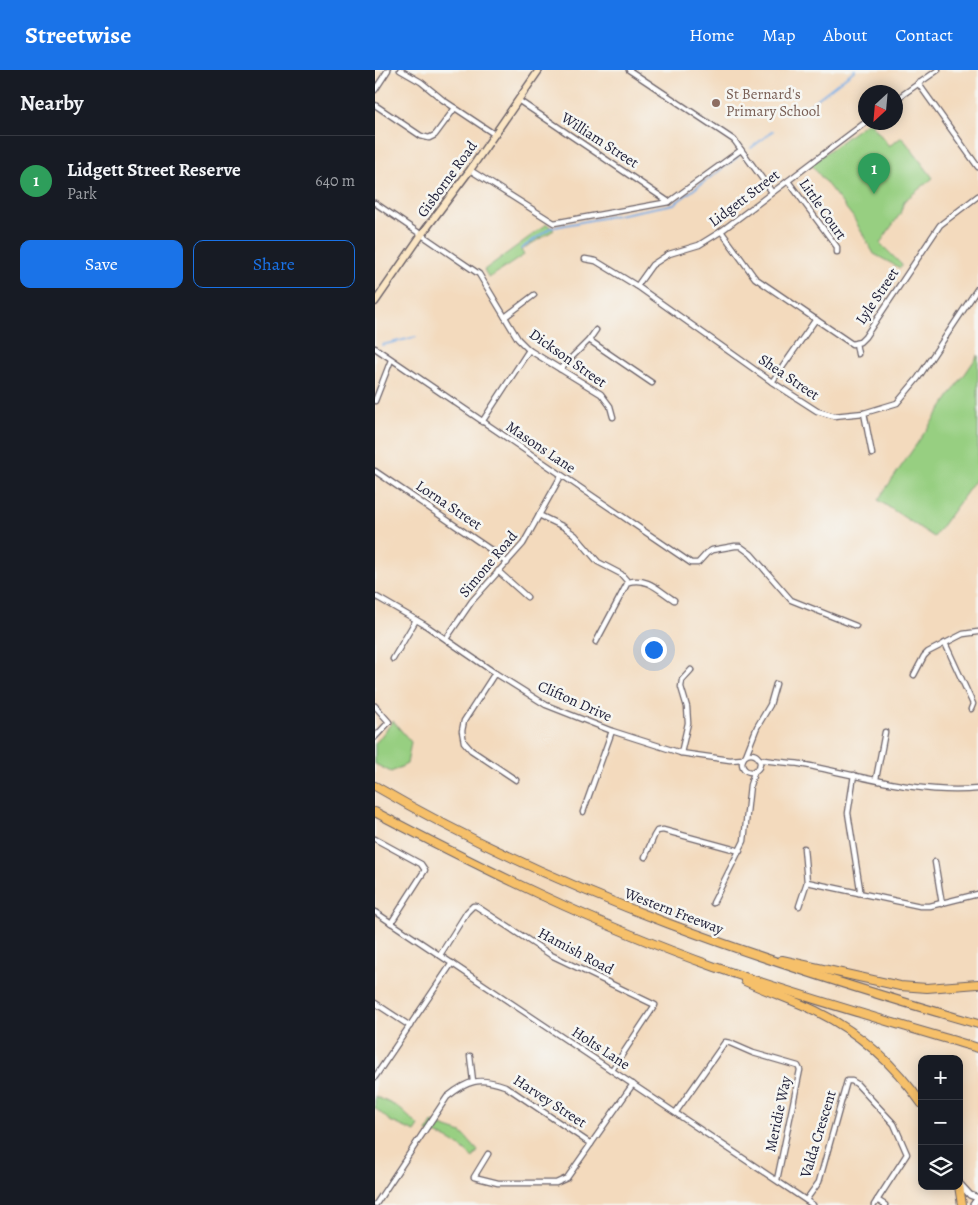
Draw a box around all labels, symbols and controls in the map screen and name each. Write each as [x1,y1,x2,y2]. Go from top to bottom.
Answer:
text: Streetwise [25,19,131,51]
text: Home [689,23,734,47]
text: Map [762,23,795,47]
text: About [823,23,867,47]
text: Contact [895,23,953,47]
place label: St Bernard's Primary School [726,84,820,121]
north arrow [858,85,903,130]
text: Nearby [20,89,83,117]
marker: St Bernard's Primary School [710,97,722,109]
street label: William Street [557,107,643,173]
street label: Gisborne Road [412,136,482,221]
pin: 1 [858,153,890,194]
text: Lidgett Street Reserve [67,157,241,183]
street label: Lidgett Street [704,165,784,231]
text: 1 [33,170,39,192]
text: 640 m [315,170,355,192]
street label: Little Court [795,174,851,244]
text: Park [67,183,97,205]
button: Save [20,240,183,288]
button: Share [193,240,355,288]
street label: Lyle Street [851,264,903,328]
street label: Dickson Street [525,324,611,392]
street label: Shea Street [755,349,823,405]
street label: Masons Lane [502,416,580,478]
street label: Lorna Street [412,475,486,535]
street label: Simone Road [454,526,522,602]
your location [641,637,667,663]
street label: Clifton Drive [535,676,616,726]
street label: Western Freeway [621,883,727,939]
street label: Hamish Road [535,923,618,980]
street label: Holts Lane [568,1022,634,1074]
map controls [918,1055,963,1190]
button: + [918,1055,963,1100]
street label: Harvey Street [509,1070,591,1132]
street label: Meridie Way [760,1074,796,1154]
street label: Valda Crescent [795,1088,841,1181]
button: − [918,1100,963,1145]
button: layers [918,1145,963,1190]

